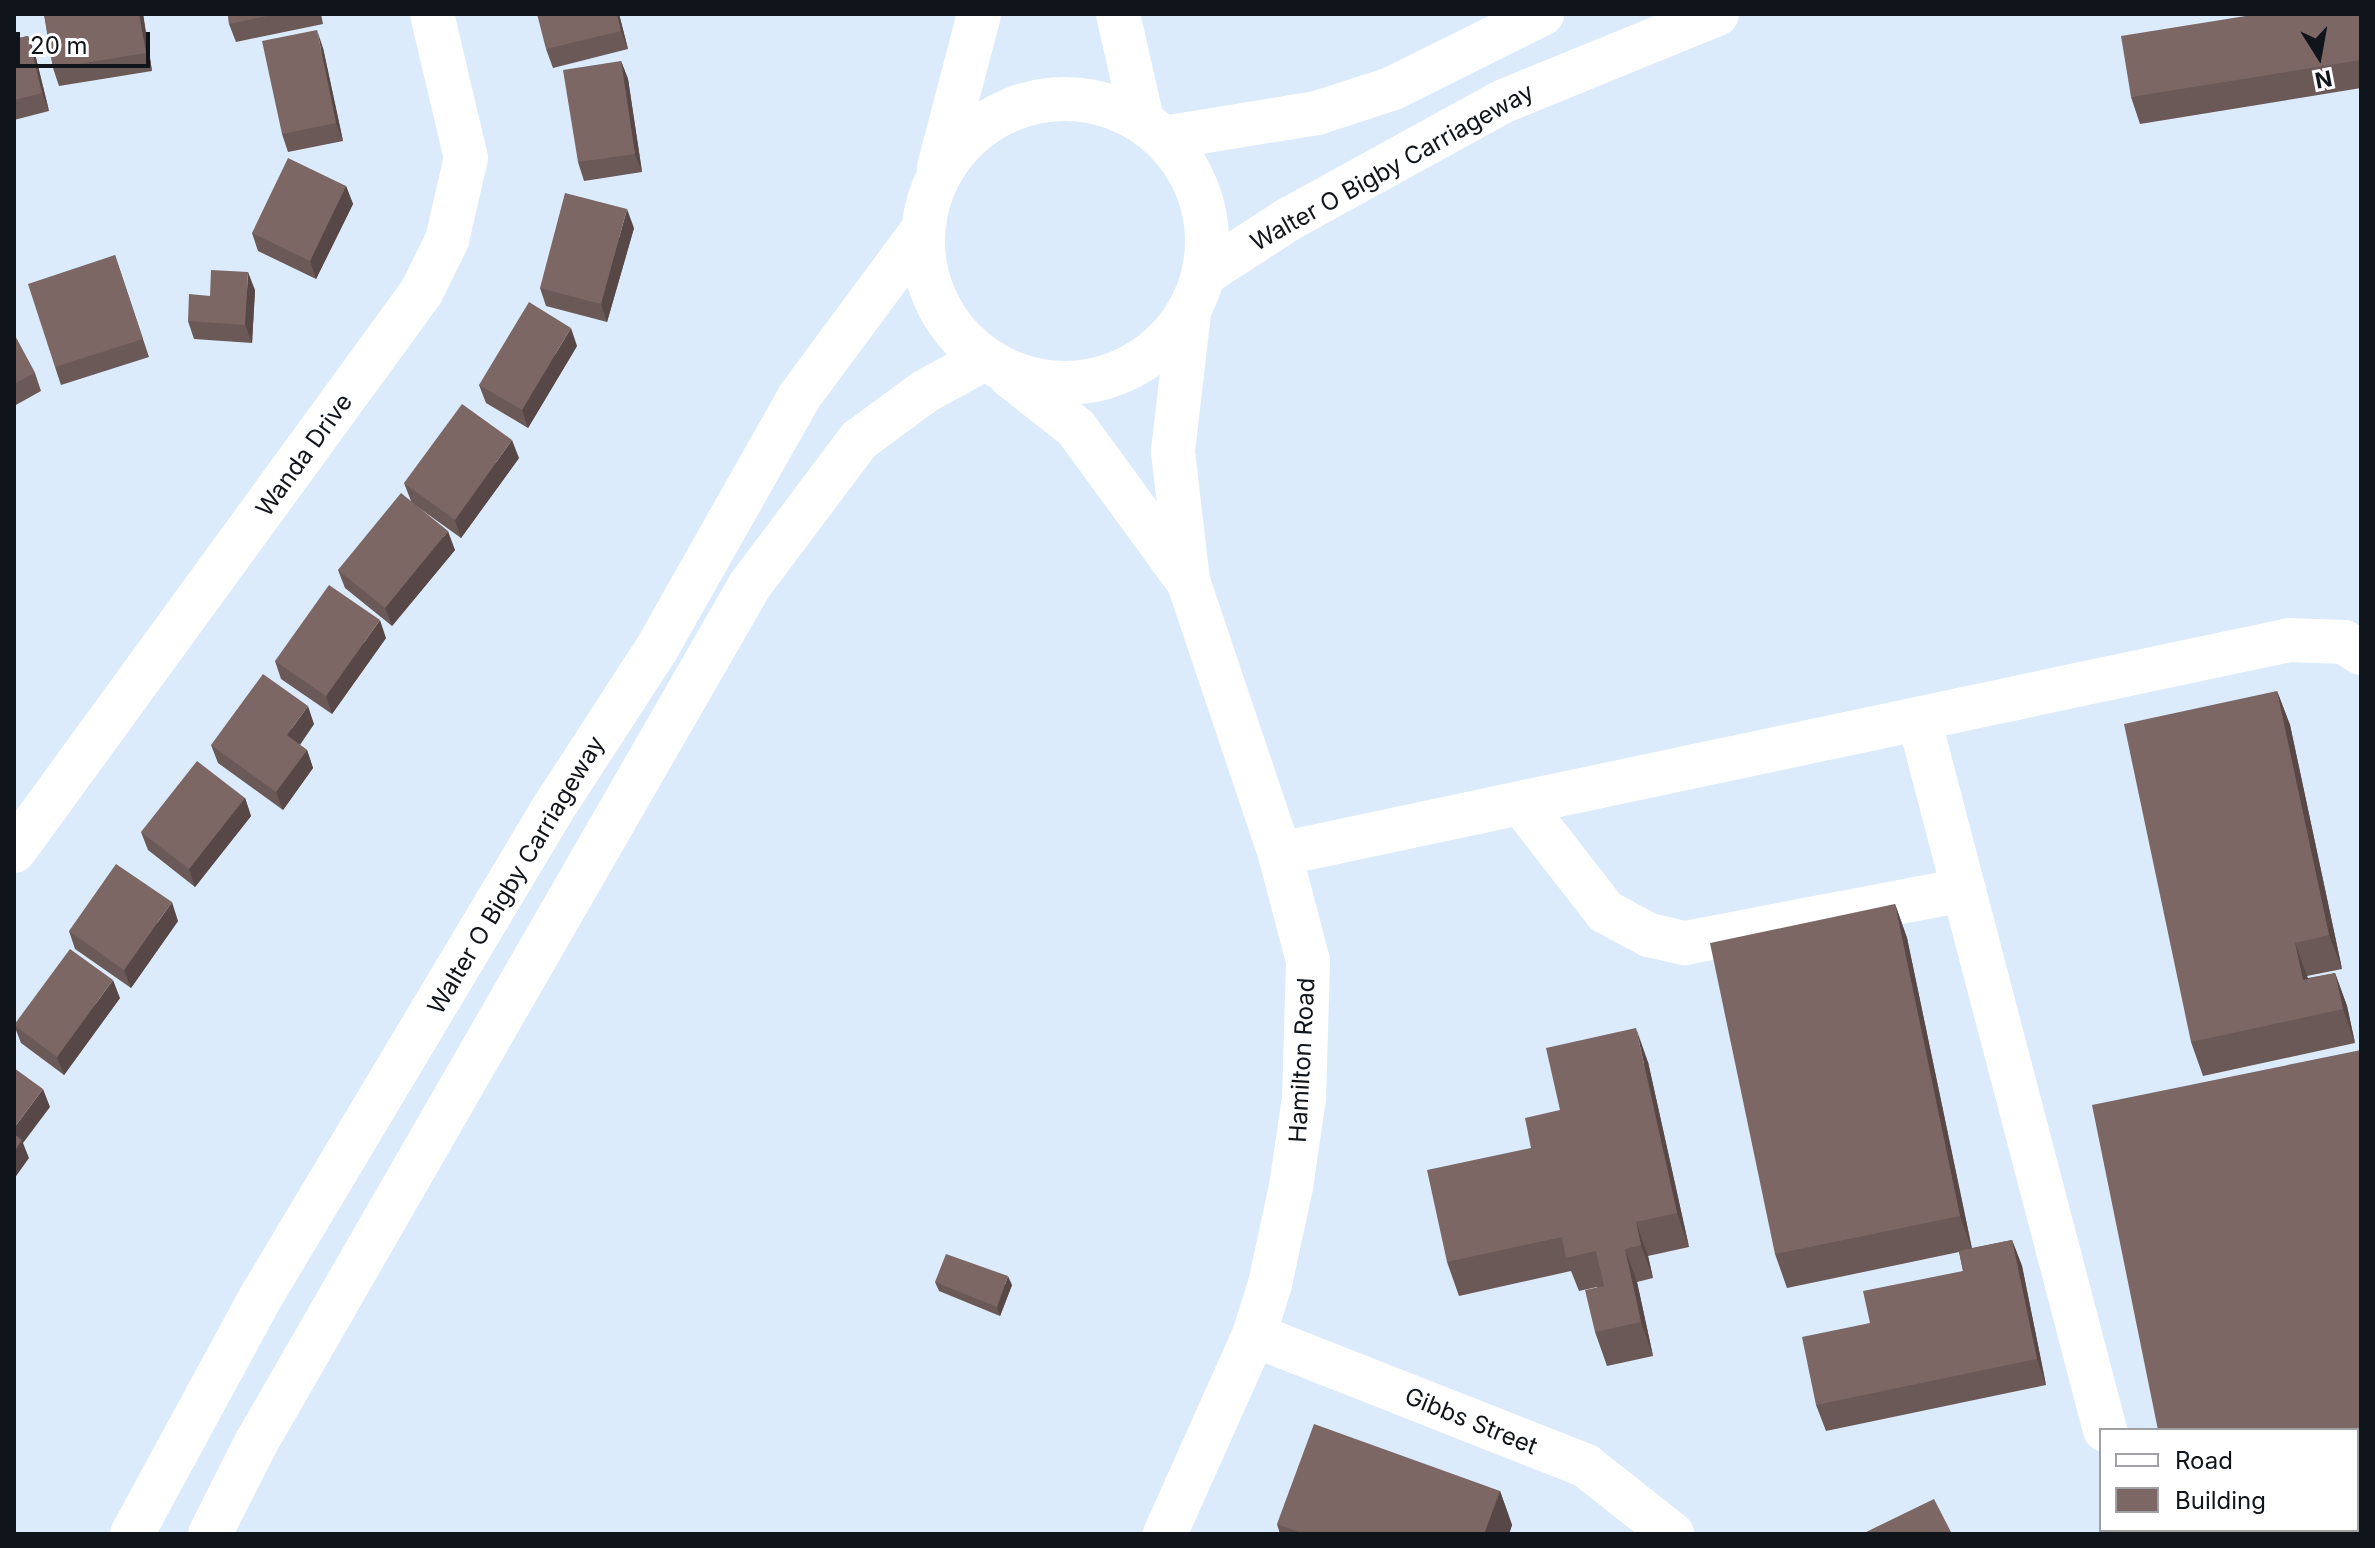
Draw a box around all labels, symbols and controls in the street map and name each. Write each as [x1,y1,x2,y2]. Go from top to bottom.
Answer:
scale bar [20,16,154,66]
north arrow [2279,16,2359,96]
text: 20 m [30,31,88,60]
text: N [2313,65,2334,94]
street label: Walter O Bigby Carriageway [1246,77,1538,257]
street label: Wanda Drive [250,388,358,522]
street label: Walter O Bigby Carriageway [422,731,610,1019]
street label: Hamilton Road [1283,977,1321,1143]
street label: Gibbs Street [1401,1381,1541,1461]
legend [2099,1428,2359,1532]
text: Road [2175,1446,2233,1475]
text: Building [2175,1486,2266,1515]

